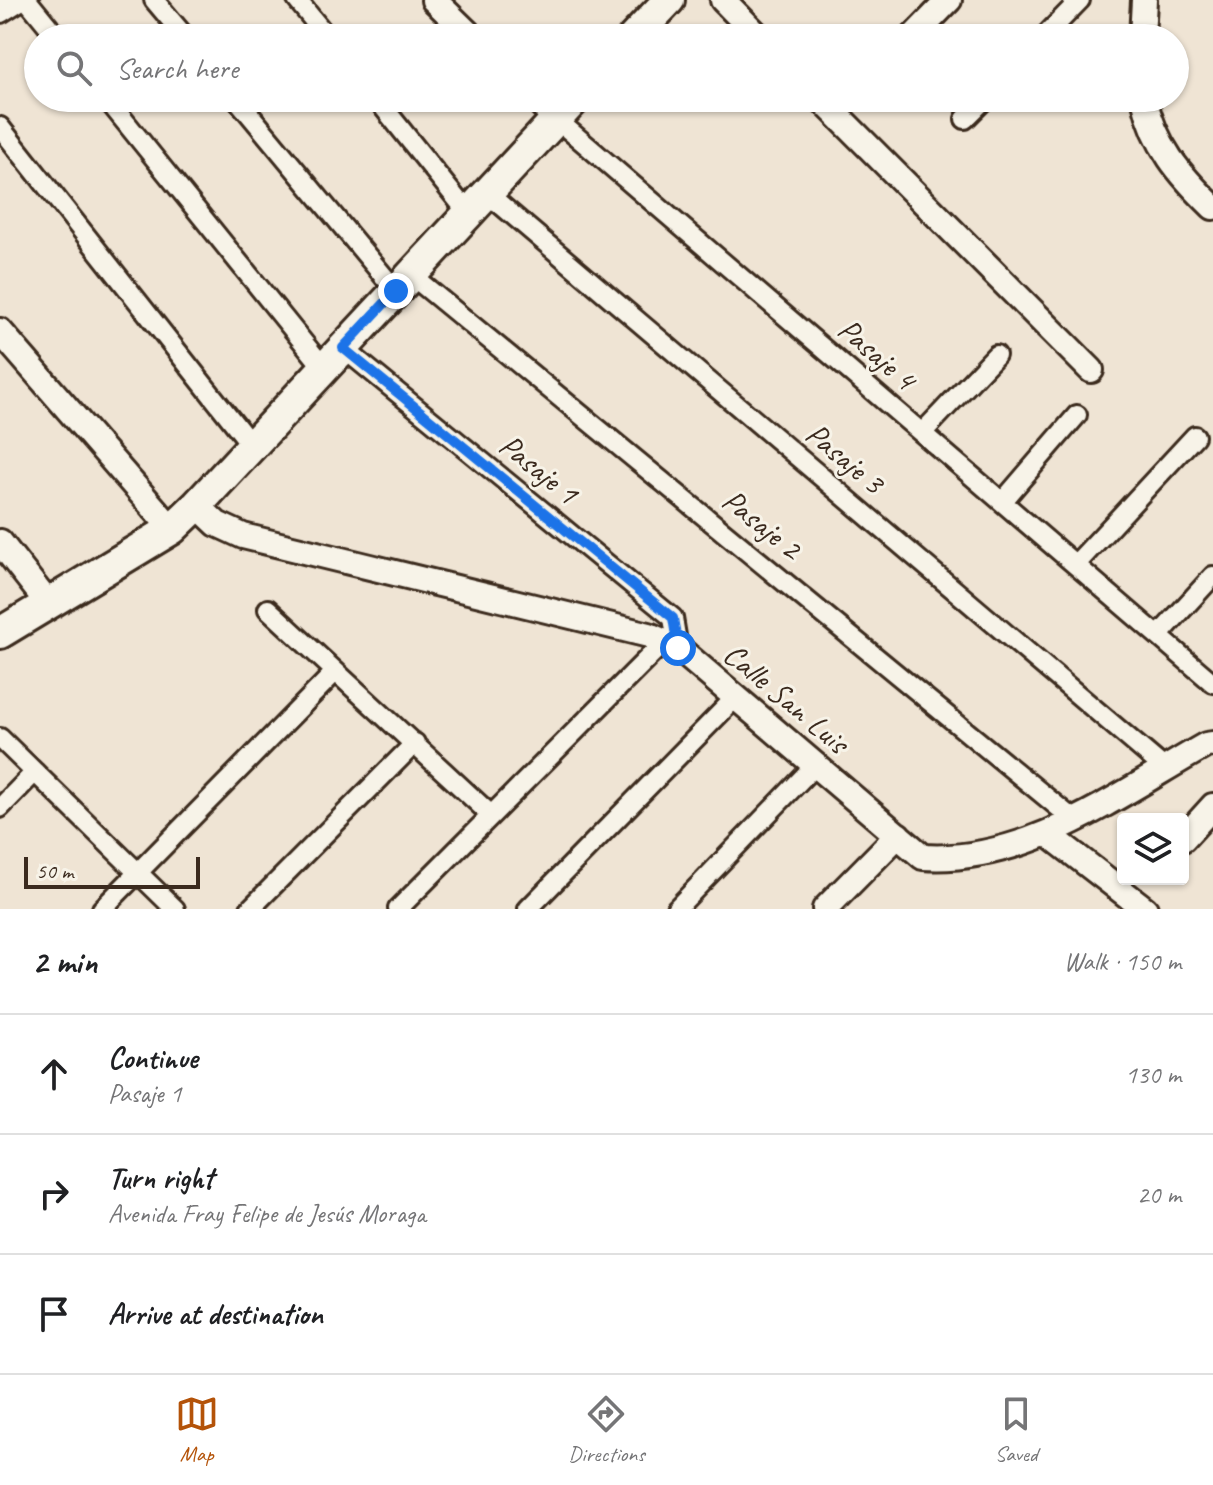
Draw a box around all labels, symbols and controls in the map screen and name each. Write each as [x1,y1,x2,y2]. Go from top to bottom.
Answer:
search box [24,24,1189,112]
icon: search [52,46,96,90]
text: Search here [116,49,238,87]
route end [378,273,414,309]
street label: Pasaje 4 [829,309,927,401]
street label: Pasaje 3 [797,413,895,504]
street label: Pasaje 1 [491,425,588,514]
street label: Pasaje 2 [714,480,812,570]
route start [660,630,696,666]
street label: Calle San Luis [715,634,859,764]
map controls [1117,813,1189,885]
button: layers [1117,813,1189,885]
scale bar [24,853,200,889]
text: 50 m [36,857,73,885]
text: 2 min [32,940,97,983]
text: Walk · 150 m [1064,945,1181,978]
text: Continue [108,1039,198,1077]
icon: ahead [32,1052,76,1096]
text: 130 m [1125,1058,1181,1091]
text: Pasaje 1 [108,1077,181,1110]
text: Turn right [108,1159,213,1197]
icon: right [32,1172,76,1216]
text: 20 m [1137,1178,1181,1211]
text: Avenida Fray Felipe de Jesús Moraga [108,1197,426,1230]
icon: arrive [32,1292,76,1336]
text: Arrive at destination [108,1295,323,1333]
tab: Map [175,1392,219,1468]
tab: Directions [568,1392,645,1468]
tab: Saved [994,1392,1038,1468]

